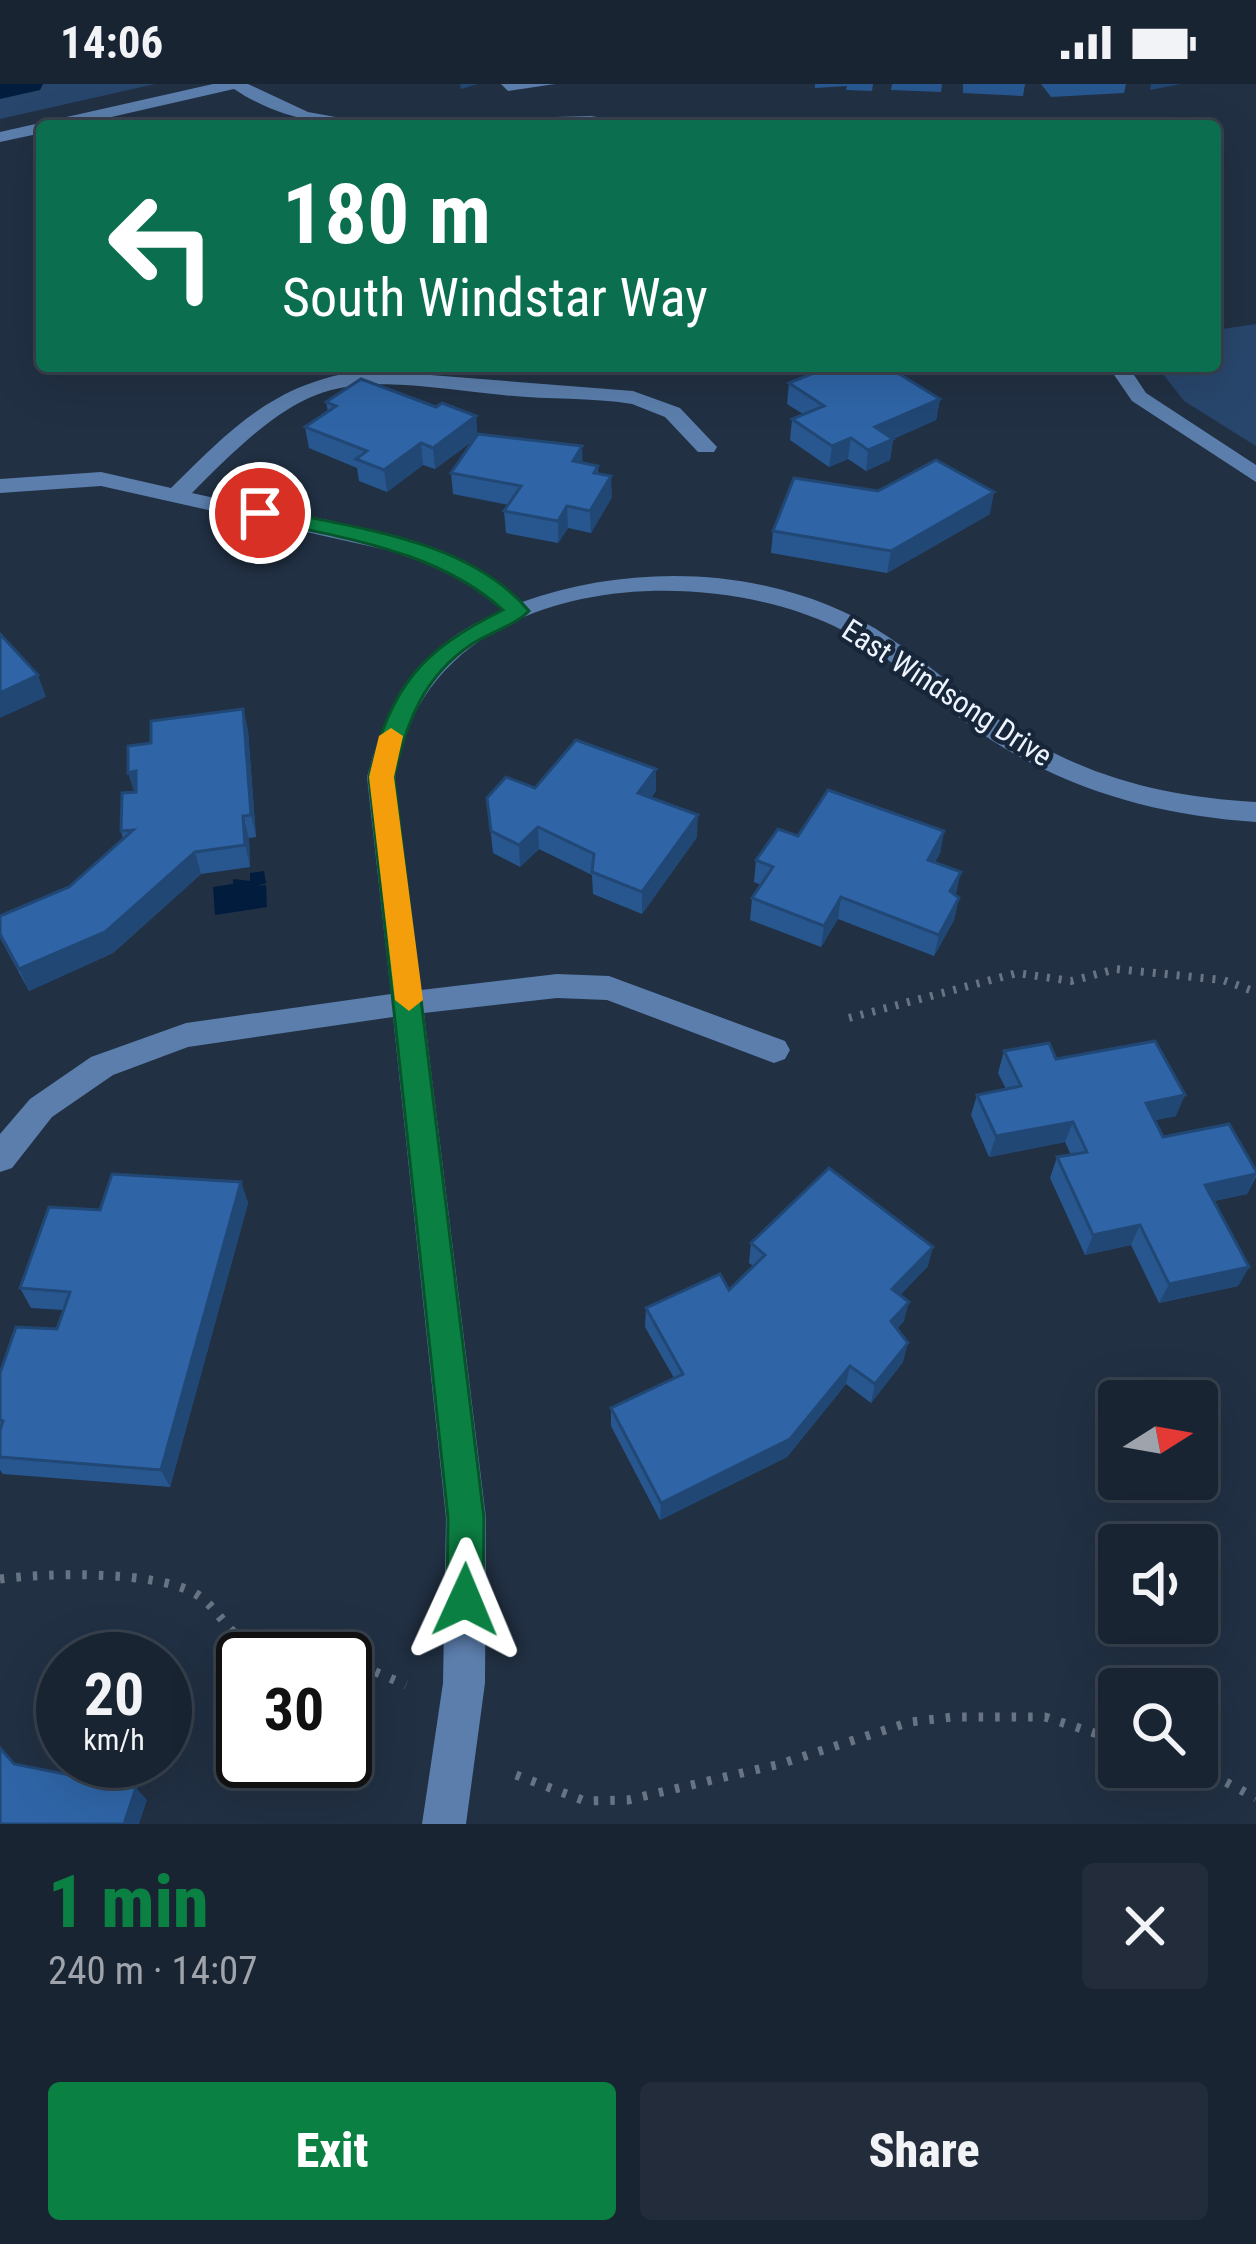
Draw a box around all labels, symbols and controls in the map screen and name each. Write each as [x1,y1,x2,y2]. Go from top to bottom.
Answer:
text: 14:06 [60,16,163,69]
text: 180 m [282,165,491,264]
icon: left [84,168,240,324]
text: South Windstar Way [282,266,708,329]
pin [209,462,311,564]
icon: arrive [227,480,293,546]
street label: East Windsong Drive [836,612,1059,773]
north arrow [1098,1380,1218,1500]
map controls [1098,1380,1218,1788]
button: sound [1098,1524,1218,1644]
position arrow [402,1537,528,1663]
speed limit sign: 30 [216,1632,372,1788]
text: 20 [84,1659,144,1730]
button: search [1098,1668,1218,1788]
text: km/h [83,1722,145,1757]
text: 1 min [48,1860,209,1945]
button: close [1082,1863,1208,1989]
text: 240 m · 14:07 [48,1948,258,1994]
button: Exit [48,2082,616,2220]
button: Share [640,2082,1208,2220]

